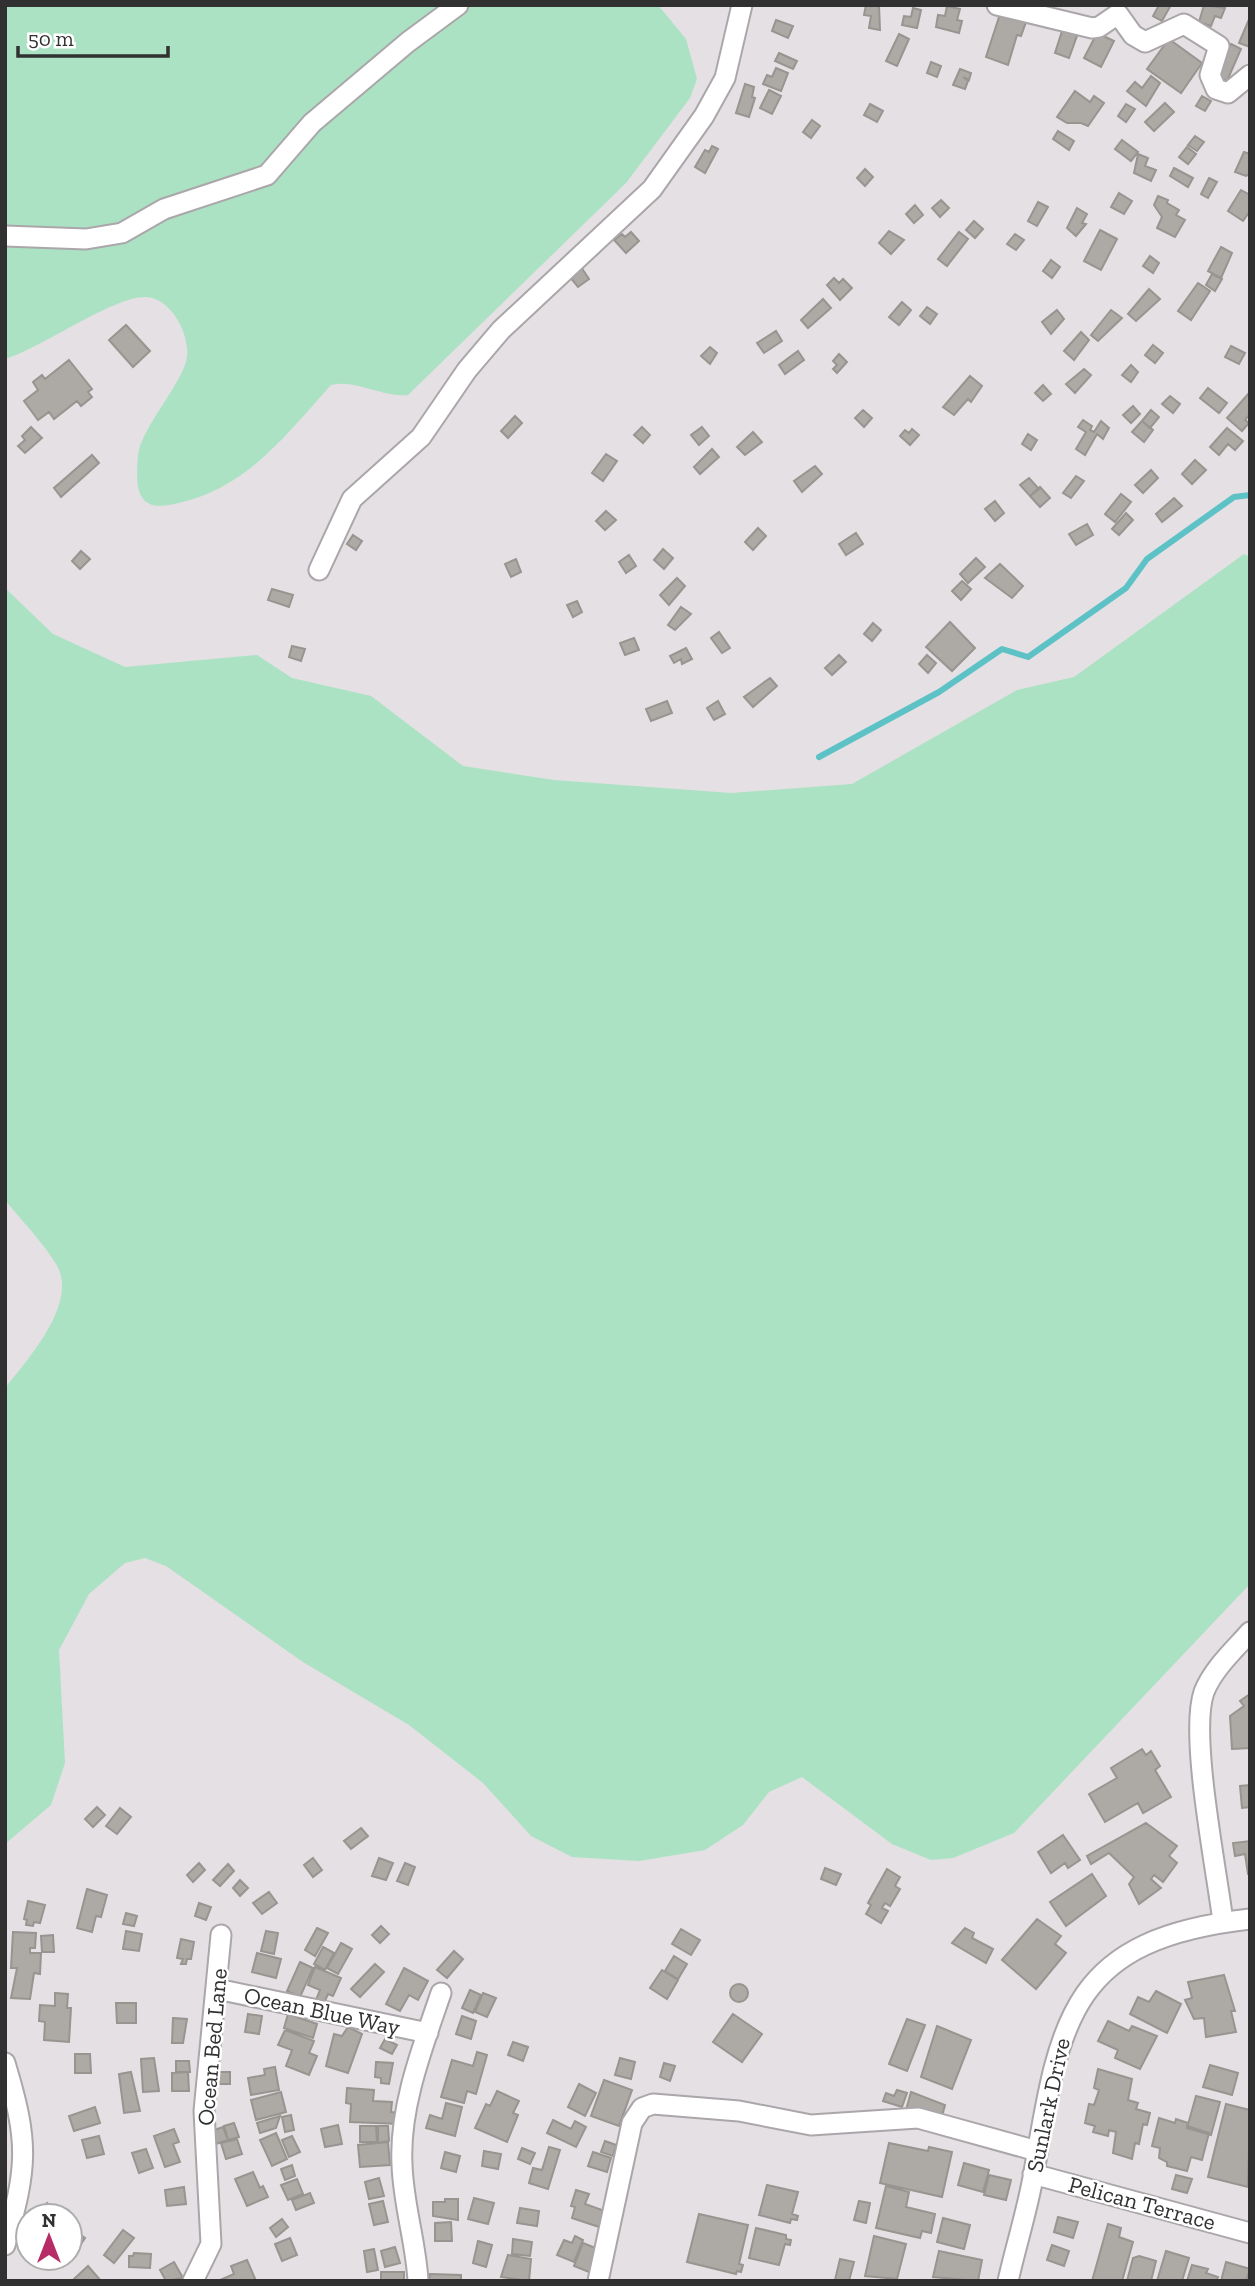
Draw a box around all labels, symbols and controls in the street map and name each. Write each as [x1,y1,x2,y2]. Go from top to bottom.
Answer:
scale bar [18,14,168,58]
text: 50 m [28,26,74,51]
street label: Ocean Bed Lane [191,1967,233,2127]
street label: Ocean Blue Way [242,1981,403,2041]
street label: Sunlark Drive [1020,2035,1076,2175]
street label: Pelican Terrace [1065,2170,1219,2236]
north arrow [14,2202,84,2272]
text: N [42,2209,56,2232]

